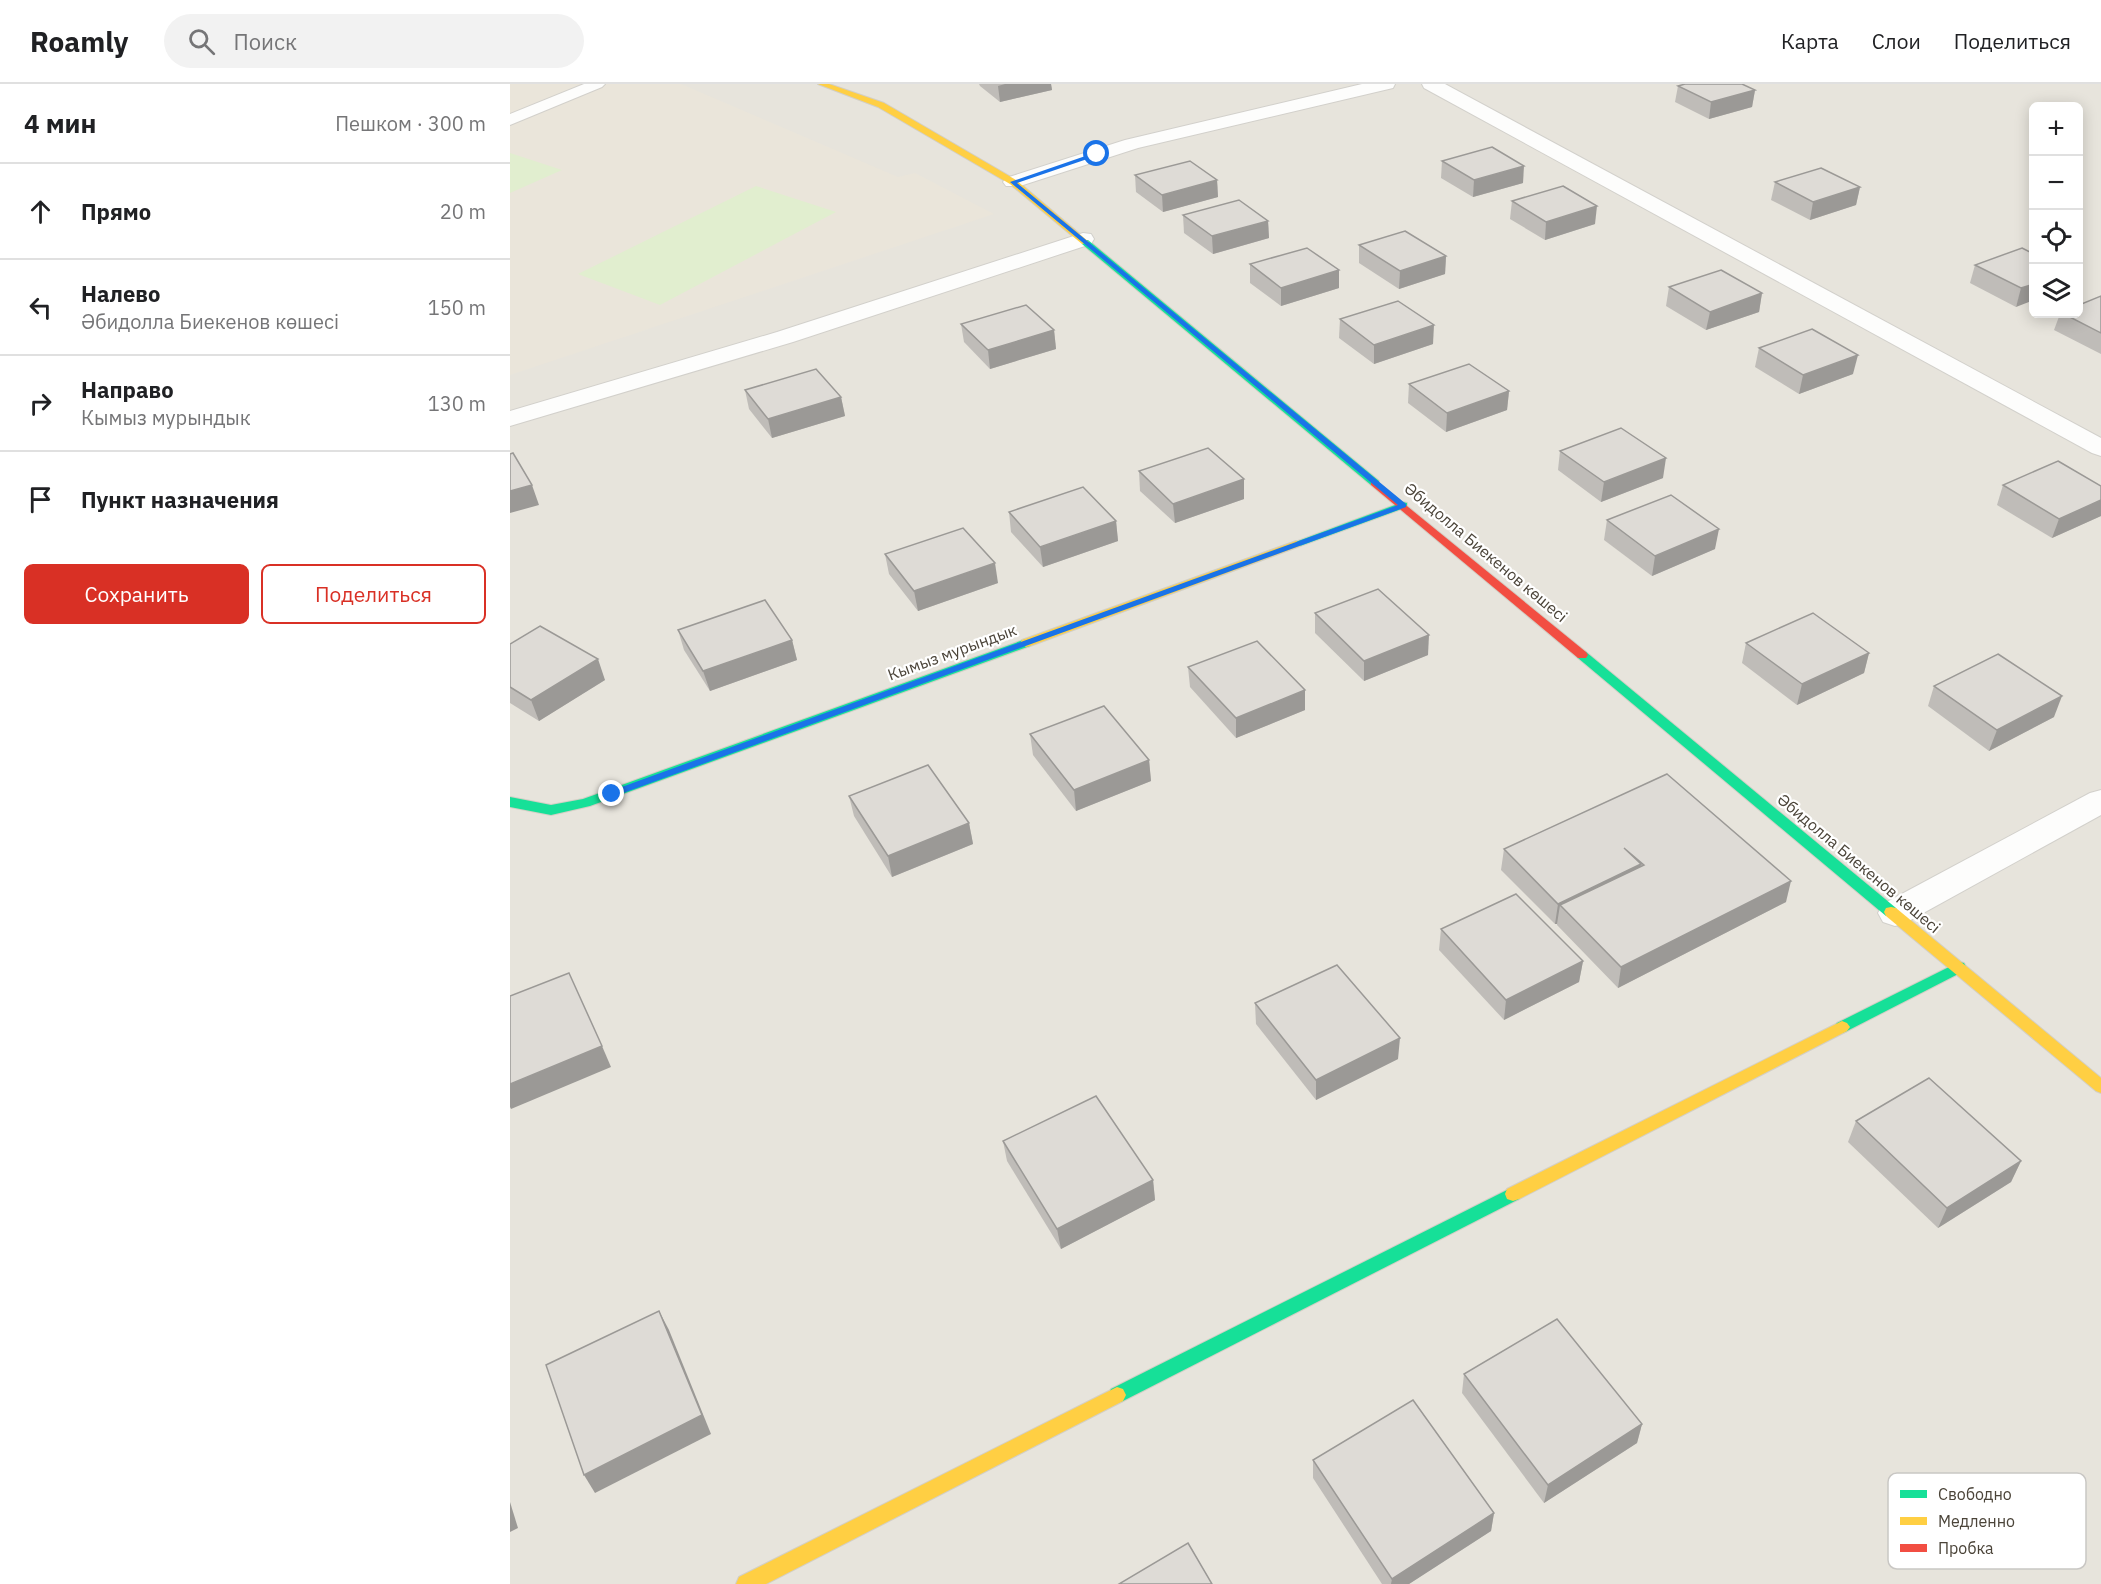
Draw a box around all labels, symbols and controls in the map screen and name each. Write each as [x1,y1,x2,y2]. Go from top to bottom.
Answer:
search box [164,14,584,68]
text: Roamly [30,23,128,60]
icon: search [185,25,218,58]
text: Поиск [233,27,297,56]
text: Карта [1781,27,1839,55]
text: Слои [1872,27,1921,55]
text: Поделиться [1954,27,2071,55]
map controls [2029,102,2083,318]
button: + [2029,102,2083,156]
text: 4 мин [24,106,96,140]
text: Пешком · 300 m [335,110,486,137]
route start [1083,140,1109,166]
button: − [2029,156,2083,210]
icon: ahead [24,195,57,228]
text: Прямо [81,197,151,226]
text: 20 m [440,198,486,225]
button: locate [2029,210,2083,264]
button: layers [2029,264,2083,318]
text: Налево [81,279,160,308]
icon: left [24,291,57,324]
text: 150 m [428,294,486,321]
text: Әбидолла Биекенов көшесі [81,308,339,335]
text: Направо [81,375,174,404]
icon: right [24,387,57,420]
text: 130 m [428,390,486,417]
text: Кымыз мурындык [81,404,251,431]
street label: Әбидолла Биекенов көшесі [1400,478,1572,626]
icon: arrive [24,483,57,516]
text: Пункт назначения [81,485,279,514]
button: Сохранить [24,564,249,624]
button: Поделиться [261,564,486,624]
street label: Кымыз мурындык [885,619,1019,685]
route end [598,780,624,806]
street label: Әбидолла Биекенов көшесі [1773,789,1945,937]
legend [1888,1473,2086,1569]
text: Свободно [1938,1484,2012,1504]
text: Медленно [1938,1511,2015,1531]
text: Пробка [1938,1538,1994,1558]

